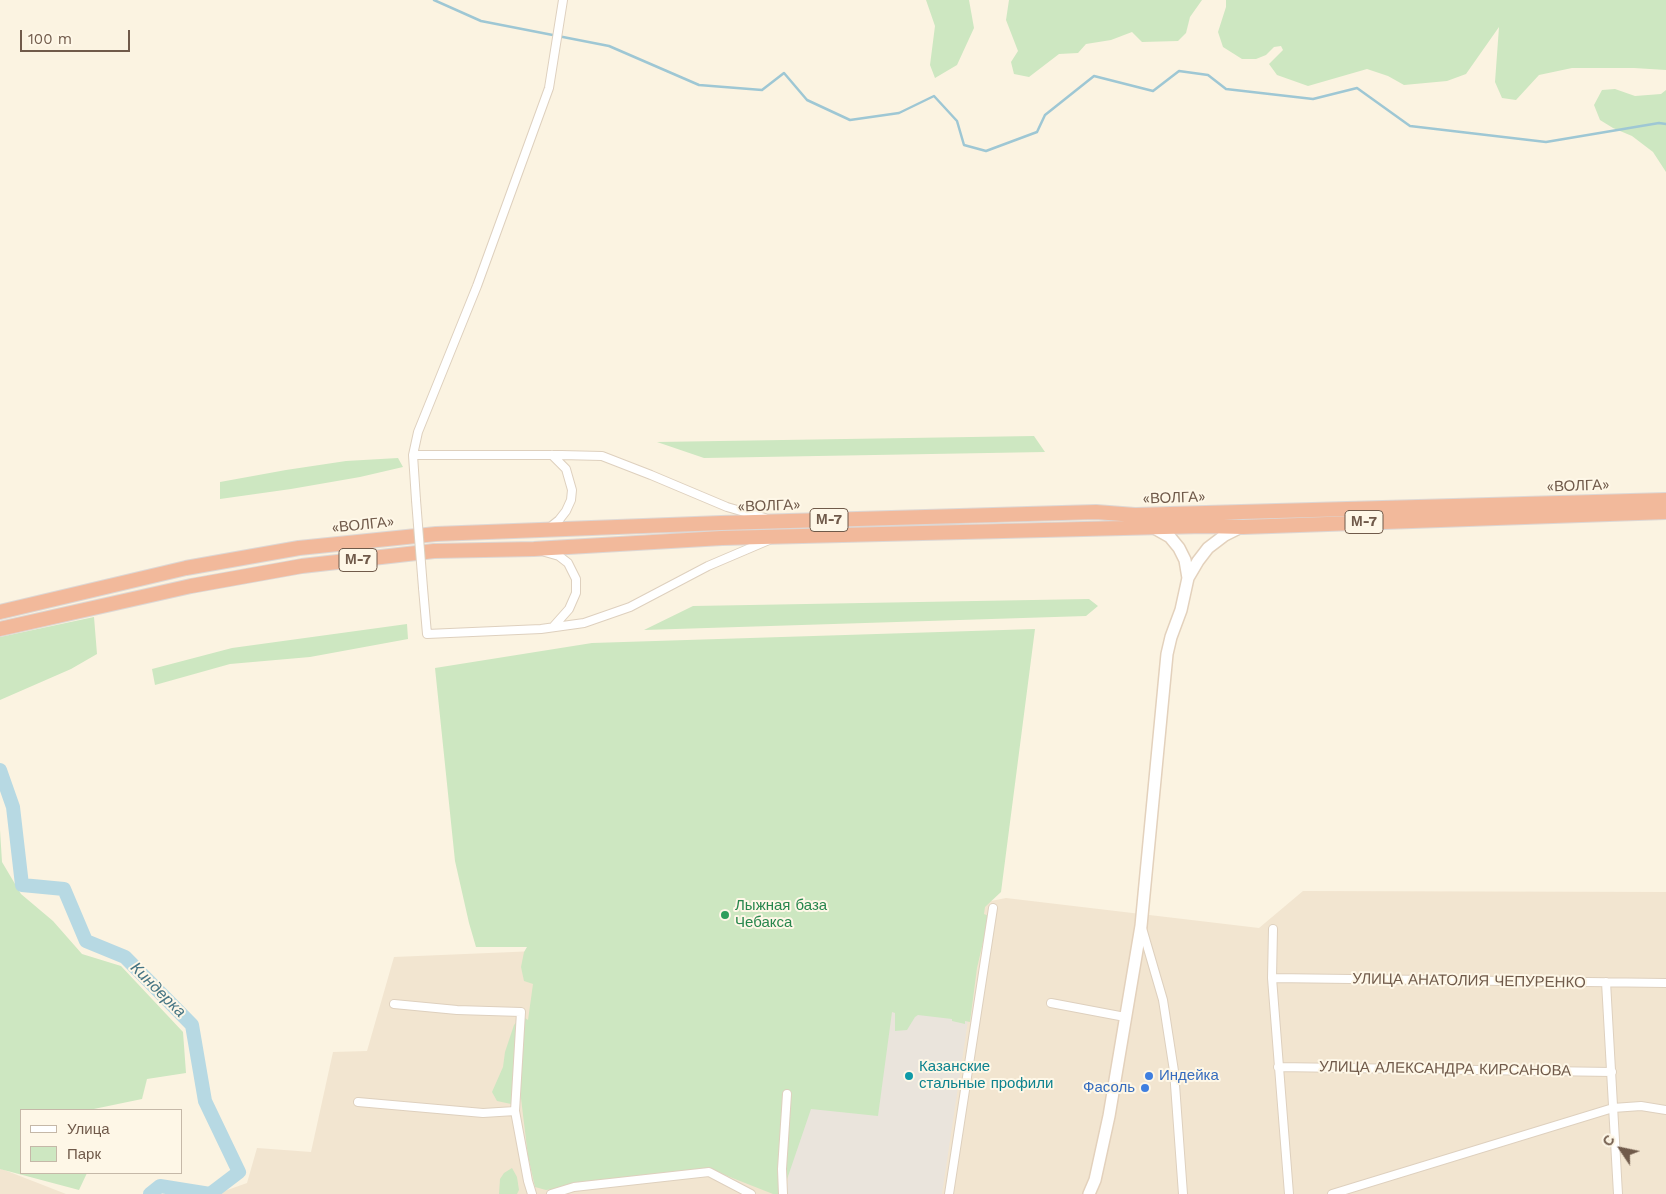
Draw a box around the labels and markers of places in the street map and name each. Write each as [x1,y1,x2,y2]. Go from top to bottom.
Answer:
place label: Лыжная база Чебакса [735,897,827,932]
marker: Лыжная база Чебакса [719,909,731,921]
place label: Казанские стальные профили [919,1058,1053,1093]
place label: Индейка [1159,1067,1219,1085]
marker: Казанские стальные профили [903,1070,915,1082]
marker: Индейка [1143,1070,1155,1082]
place label: Фасоль [1083,1079,1135,1097]
marker: Фасоль [1139,1082,1151,1094]

